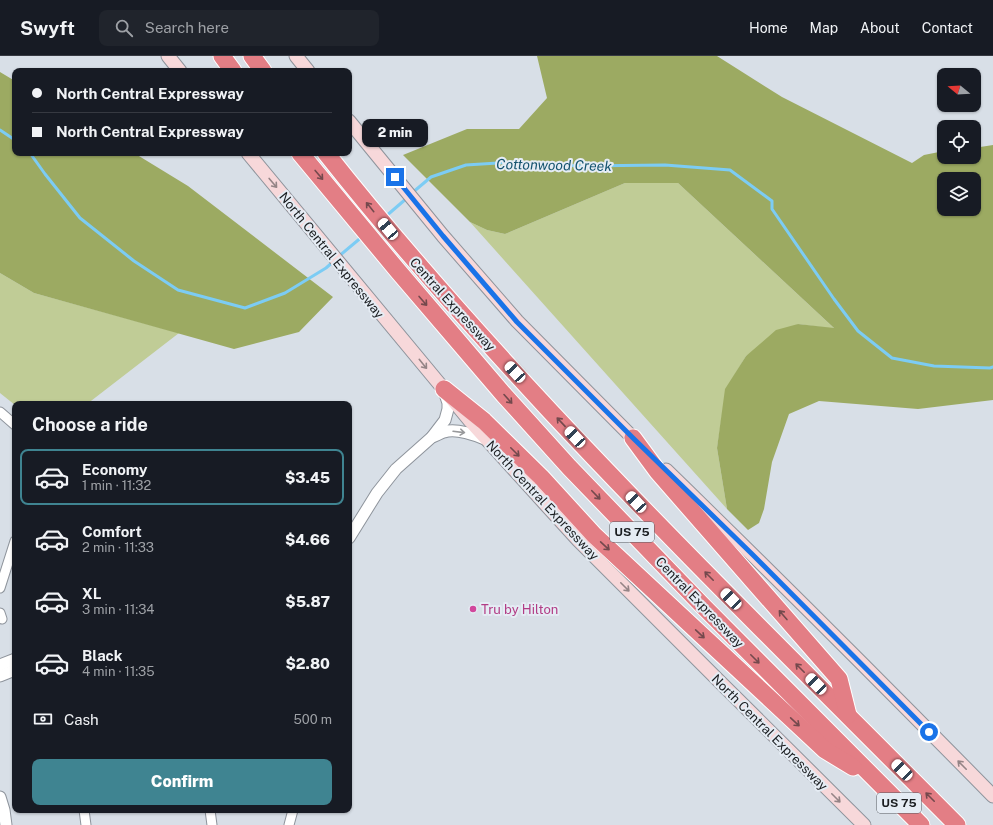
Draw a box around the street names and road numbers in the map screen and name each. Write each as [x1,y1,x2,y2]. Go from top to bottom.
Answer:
street label: North Central Expressway [276,189,387,321]
street label: Central Expressway [407,255,498,354]
street label: North Central Expressway [483,438,602,563]
road number: US 75 [610,522,654,542]
street label: Central Expressway [653,554,747,651]
street label: North Central Expressway [709,671,831,793]
road number: US 75 [877,793,921,813]

